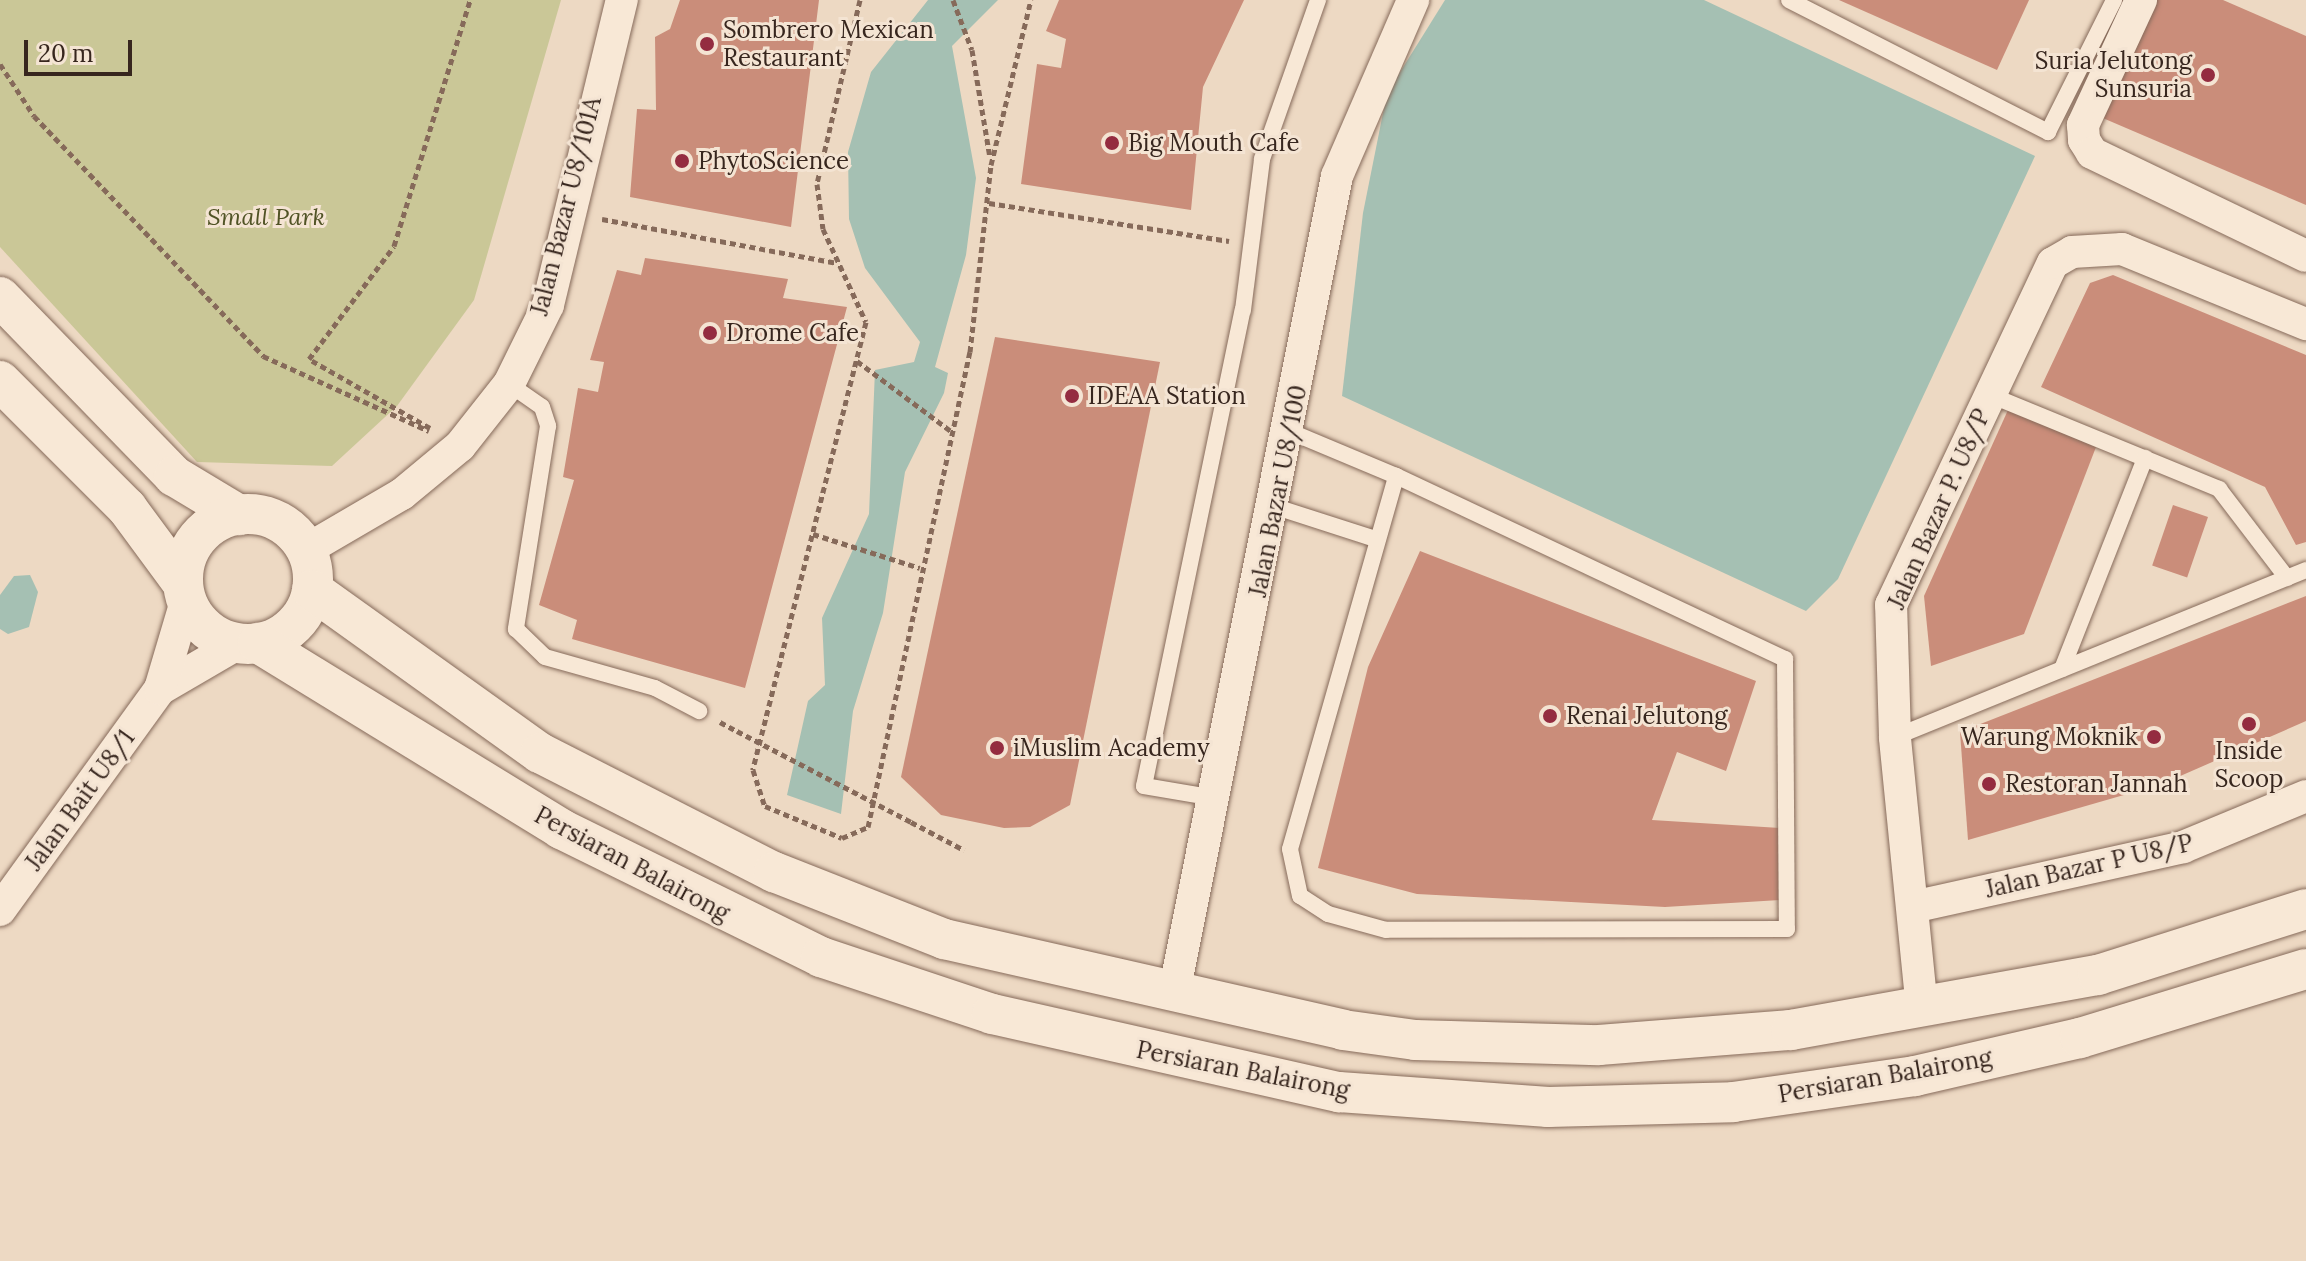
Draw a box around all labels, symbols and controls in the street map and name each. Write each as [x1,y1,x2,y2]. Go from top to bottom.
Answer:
place label: Sombrero Mexican Restaurant [723,16,934,72]
scale bar [28,24,136,74]
marker: Sombrero Mexican Restaurant [698,35,716,53]
text: 20 m [38,38,94,69]
place label: Suria Jelutong Sunsuria [2035,47,2192,103]
marker: Suria Jelutong Sunsuria [2199,66,2217,84]
street label: Jalan Bazar U8/101A [525,94,607,318]
place label: Big Mouth Cafe [1128,129,1299,157]
marker: Big Mouth Cafe [1103,134,1121,152]
place label: PhytoScience [698,147,849,175]
marker: PhytoScience [673,152,691,170]
park label: Small Park [207,203,325,231]
place label: Drome Cafe [726,319,859,347]
marker: Drome Cafe [701,324,719,342]
place label: IDEAA Station [1088,382,1246,410]
street label: Jalan Bazar U8/100 [1243,383,1313,599]
marker: IDEAA Station [1063,387,1081,405]
street label: Jalan Bazar P. U8/P [1882,405,1996,613]
place label: Renai Jelutong [1566,702,1728,730]
marker: Renai Jelutong [1541,707,1559,725]
marker: Inside Scoop [2240,715,2258,733]
place label: Warung Moknik [1961,723,2138,751]
street label: Jalan Bait U8/1 [19,724,141,876]
marker: Warung Moknik [2145,728,2163,746]
place label: iMuslim Academy [1013,734,1210,762]
place label: Inside Scoop [2215,737,2283,793]
marker: iMuslim Academy [988,739,1006,757]
place label: Restoran Jannah [2005,770,2188,798]
marker: Restoran Jannah [1980,775,1998,793]
street label: Persiaran Balairong [530,800,734,928]
street label: Jalan Bazar P U8/P [1982,828,2196,904]
street label: Persiaran Balairong [1134,1035,1352,1105]
street label: Persiaran Balairong [1776,1043,1994,1109]

